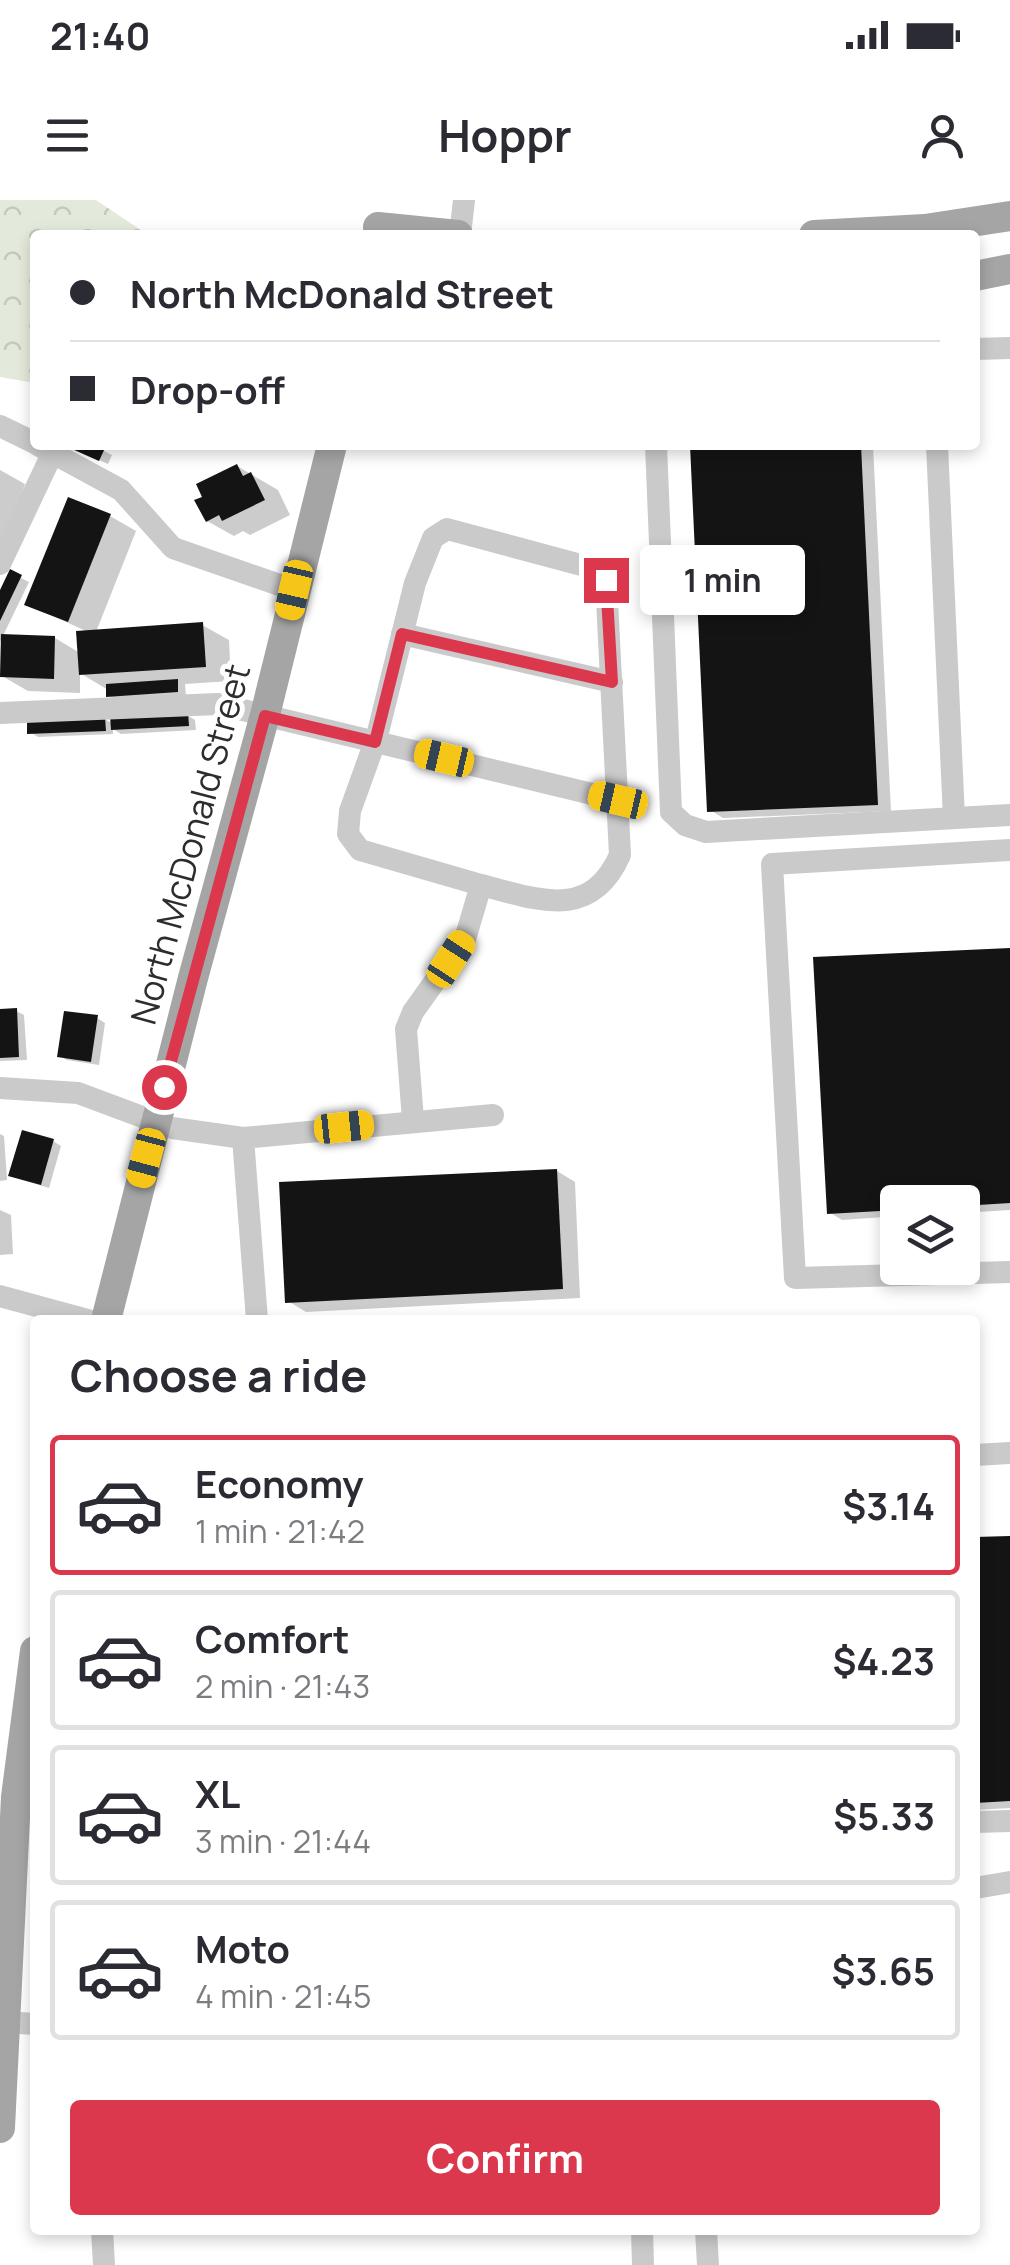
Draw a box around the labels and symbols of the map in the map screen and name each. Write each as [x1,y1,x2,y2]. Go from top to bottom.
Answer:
callout: 1 min [641,545,806,615]
car [273,557,315,623]
route end [584,558,629,603]
street label: North McDonald Street [119,659,261,1029]
car [411,737,477,779]
car [585,779,651,821]
car [422,926,480,992]
route start [142,1065,187,1110]
car [313,1109,375,1145]
car [124,1125,168,1191]

